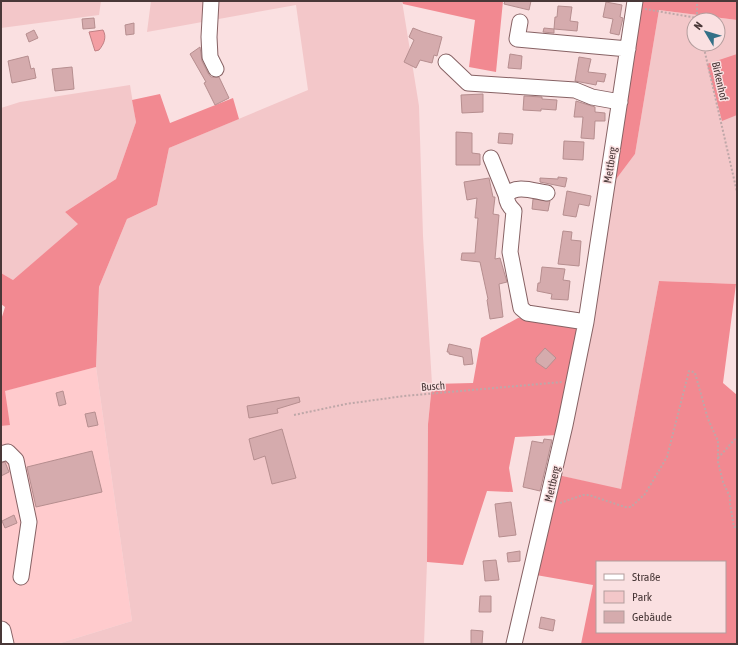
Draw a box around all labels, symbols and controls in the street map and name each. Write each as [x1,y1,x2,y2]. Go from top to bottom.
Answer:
north arrow [686,12,726,52]
text: N [691,20,705,32]
street label: Birkenhof [710,60,730,102]
street label: Mettberg [601,146,619,184]
street label: Busch [421,379,445,393]
street label: Mettberg [542,465,562,503]
legend [596,561,726,633]
text: Straße [632,570,660,584]
text: Park [632,590,653,604]
text: Gebäude [632,610,672,624]

